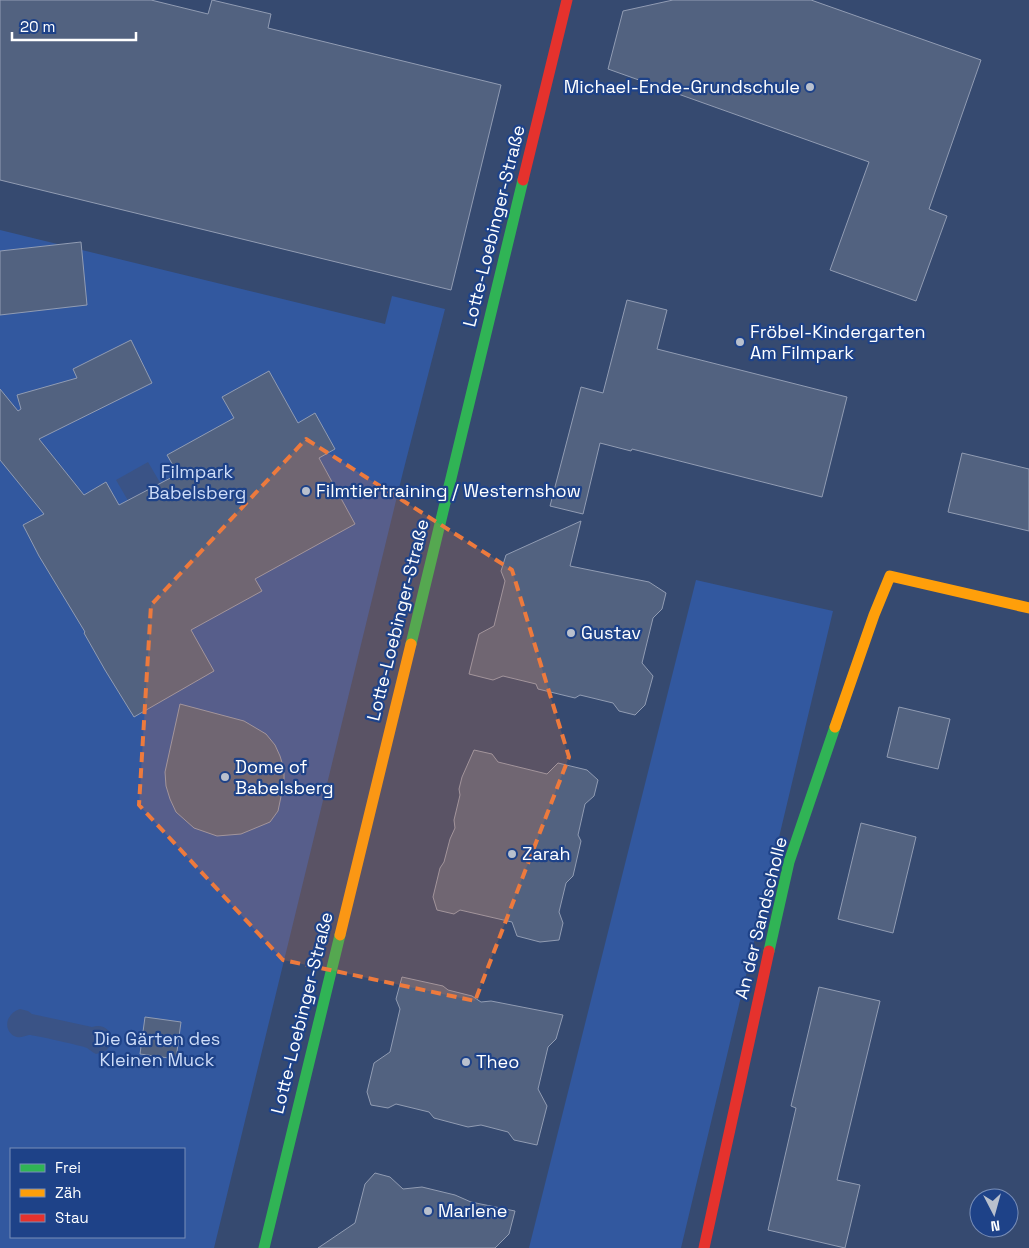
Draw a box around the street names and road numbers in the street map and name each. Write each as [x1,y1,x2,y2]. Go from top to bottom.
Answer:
street label: Lotte-Loebinger-Straße [457,123,530,329]
street label: Lotte-Loebinger-Straße [361,517,434,723]
street label: An der Sandscholle [729,834,792,1001]
street label: Lotte-Loebinger-Straße [265,910,338,1116]

